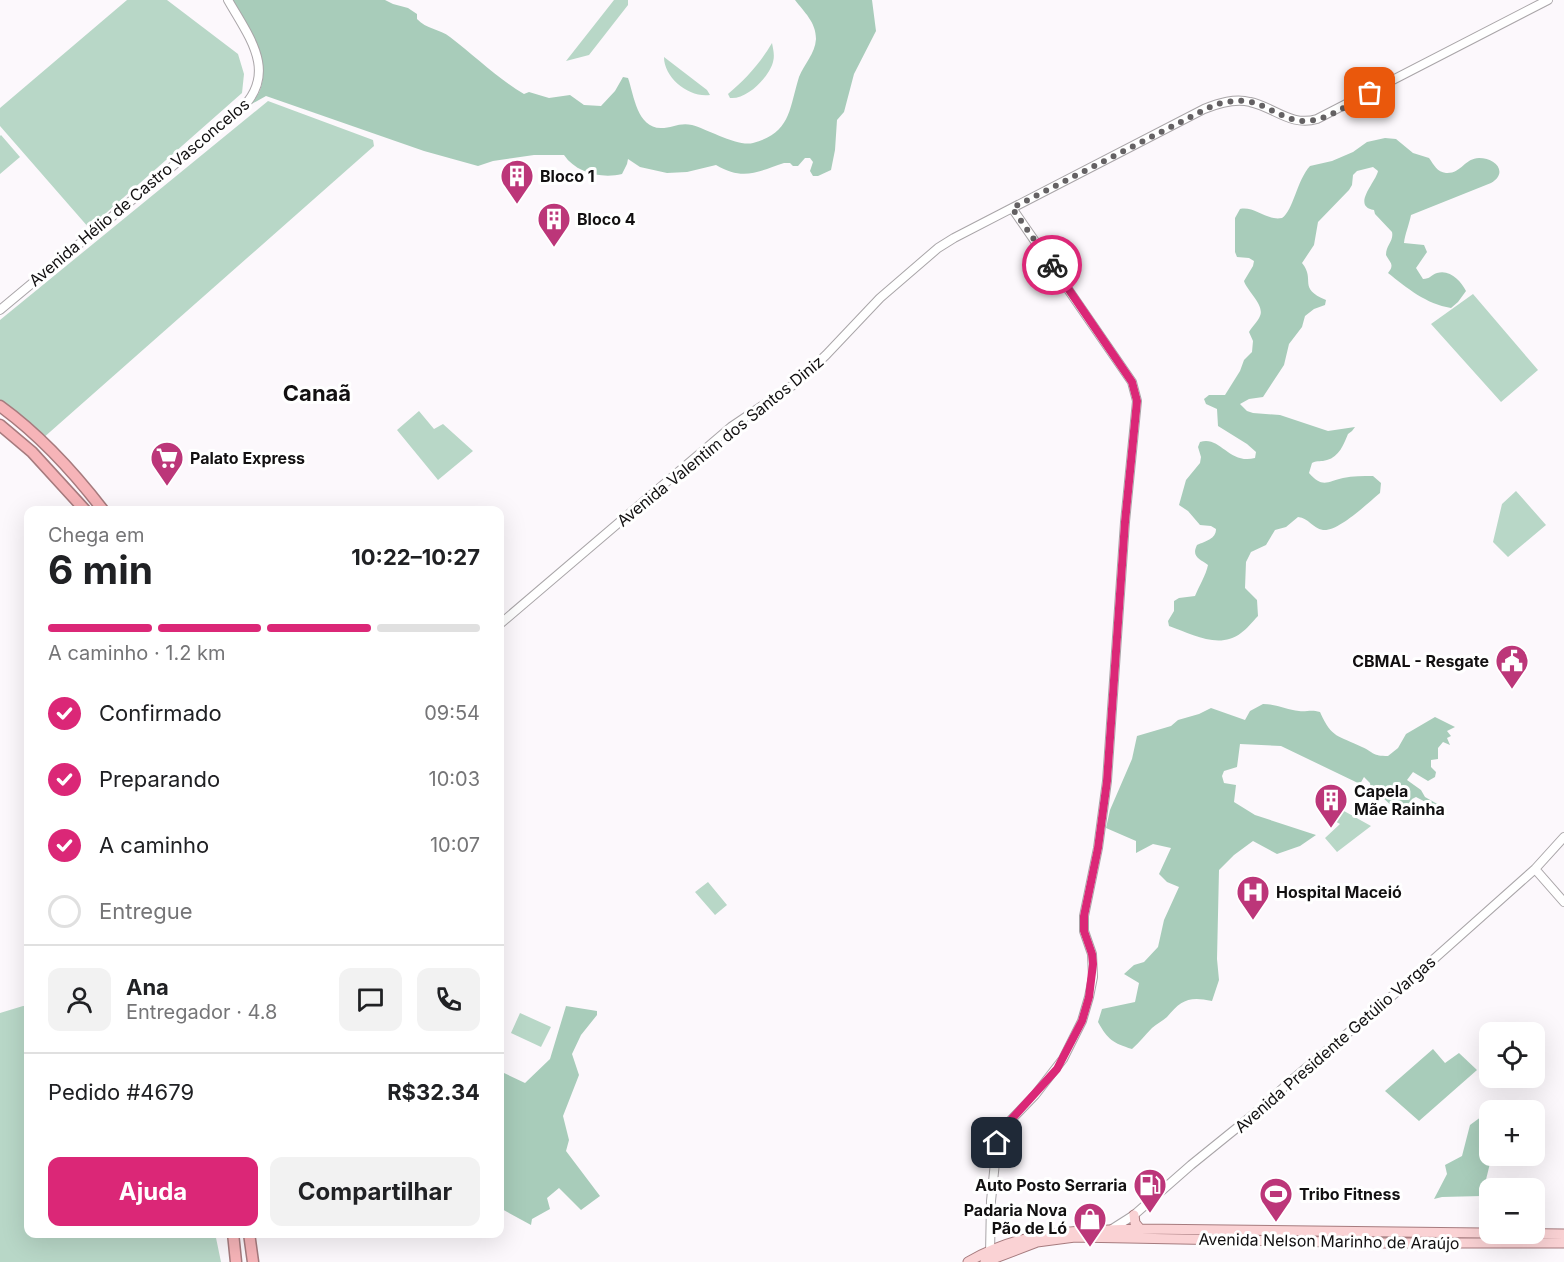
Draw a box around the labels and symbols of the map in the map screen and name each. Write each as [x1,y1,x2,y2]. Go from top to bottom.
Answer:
pin [1344,67,1395,118]
street label: Avenida Hélio de Castro Vasconcelos [25,94,253,290]
building icon: Bloco 1 [499,158,535,205]
place label: Bloco 1 [540,166,595,186]
building icon: Bloco 4 [536,201,572,248]
place label: Bloco 4 [577,209,636,229]
courier [1022,235,1082,295]
street label: Avenida Valentim dos Santos Diniz [613,351,827,531]
district label: Canaã [283,380,351,406]
supermarket icon: Palato Express [149,440,185,487]
place label: Palato Express [190,448,305,468]
public building icon: CBMAL - Resgate [1494,643,1530,690]
place label: CBMAL - Resgate [1352,651,1489,671]
place label: Capela Mãe Rainha [1354,781,1445,819]
building icon: Capela Mãe Rainha [1313,782,1349,829]
hospital icon: Hospital Maceió [1235,874,1271,921]
place label: Hospital Maceió [1276,882,1402,902]
street label: Avenida Presidente Getúlio Vargas [1230,951,1440,1137]
pin [971,1117,1022,1168]
fuel station icon: Auto Posto Serraria [1132,1167,1168,1214]
place label: Auto Posto Serraria [975,1175,1127,1195]
sports icon: Tribo Fitness [1258,1176,1294,1223]
place label: Tribo Fitness [1299,1184,1400,1204]
place label: Padaria Nova Pão de Ló [964,1200,1067,1238]
shop icon: Padaria Nova Pão de Ló [1072,1201,1108,1248]
street label: Avenida Nelson Marinho de Araújo [1198,1229,1460,1253]

